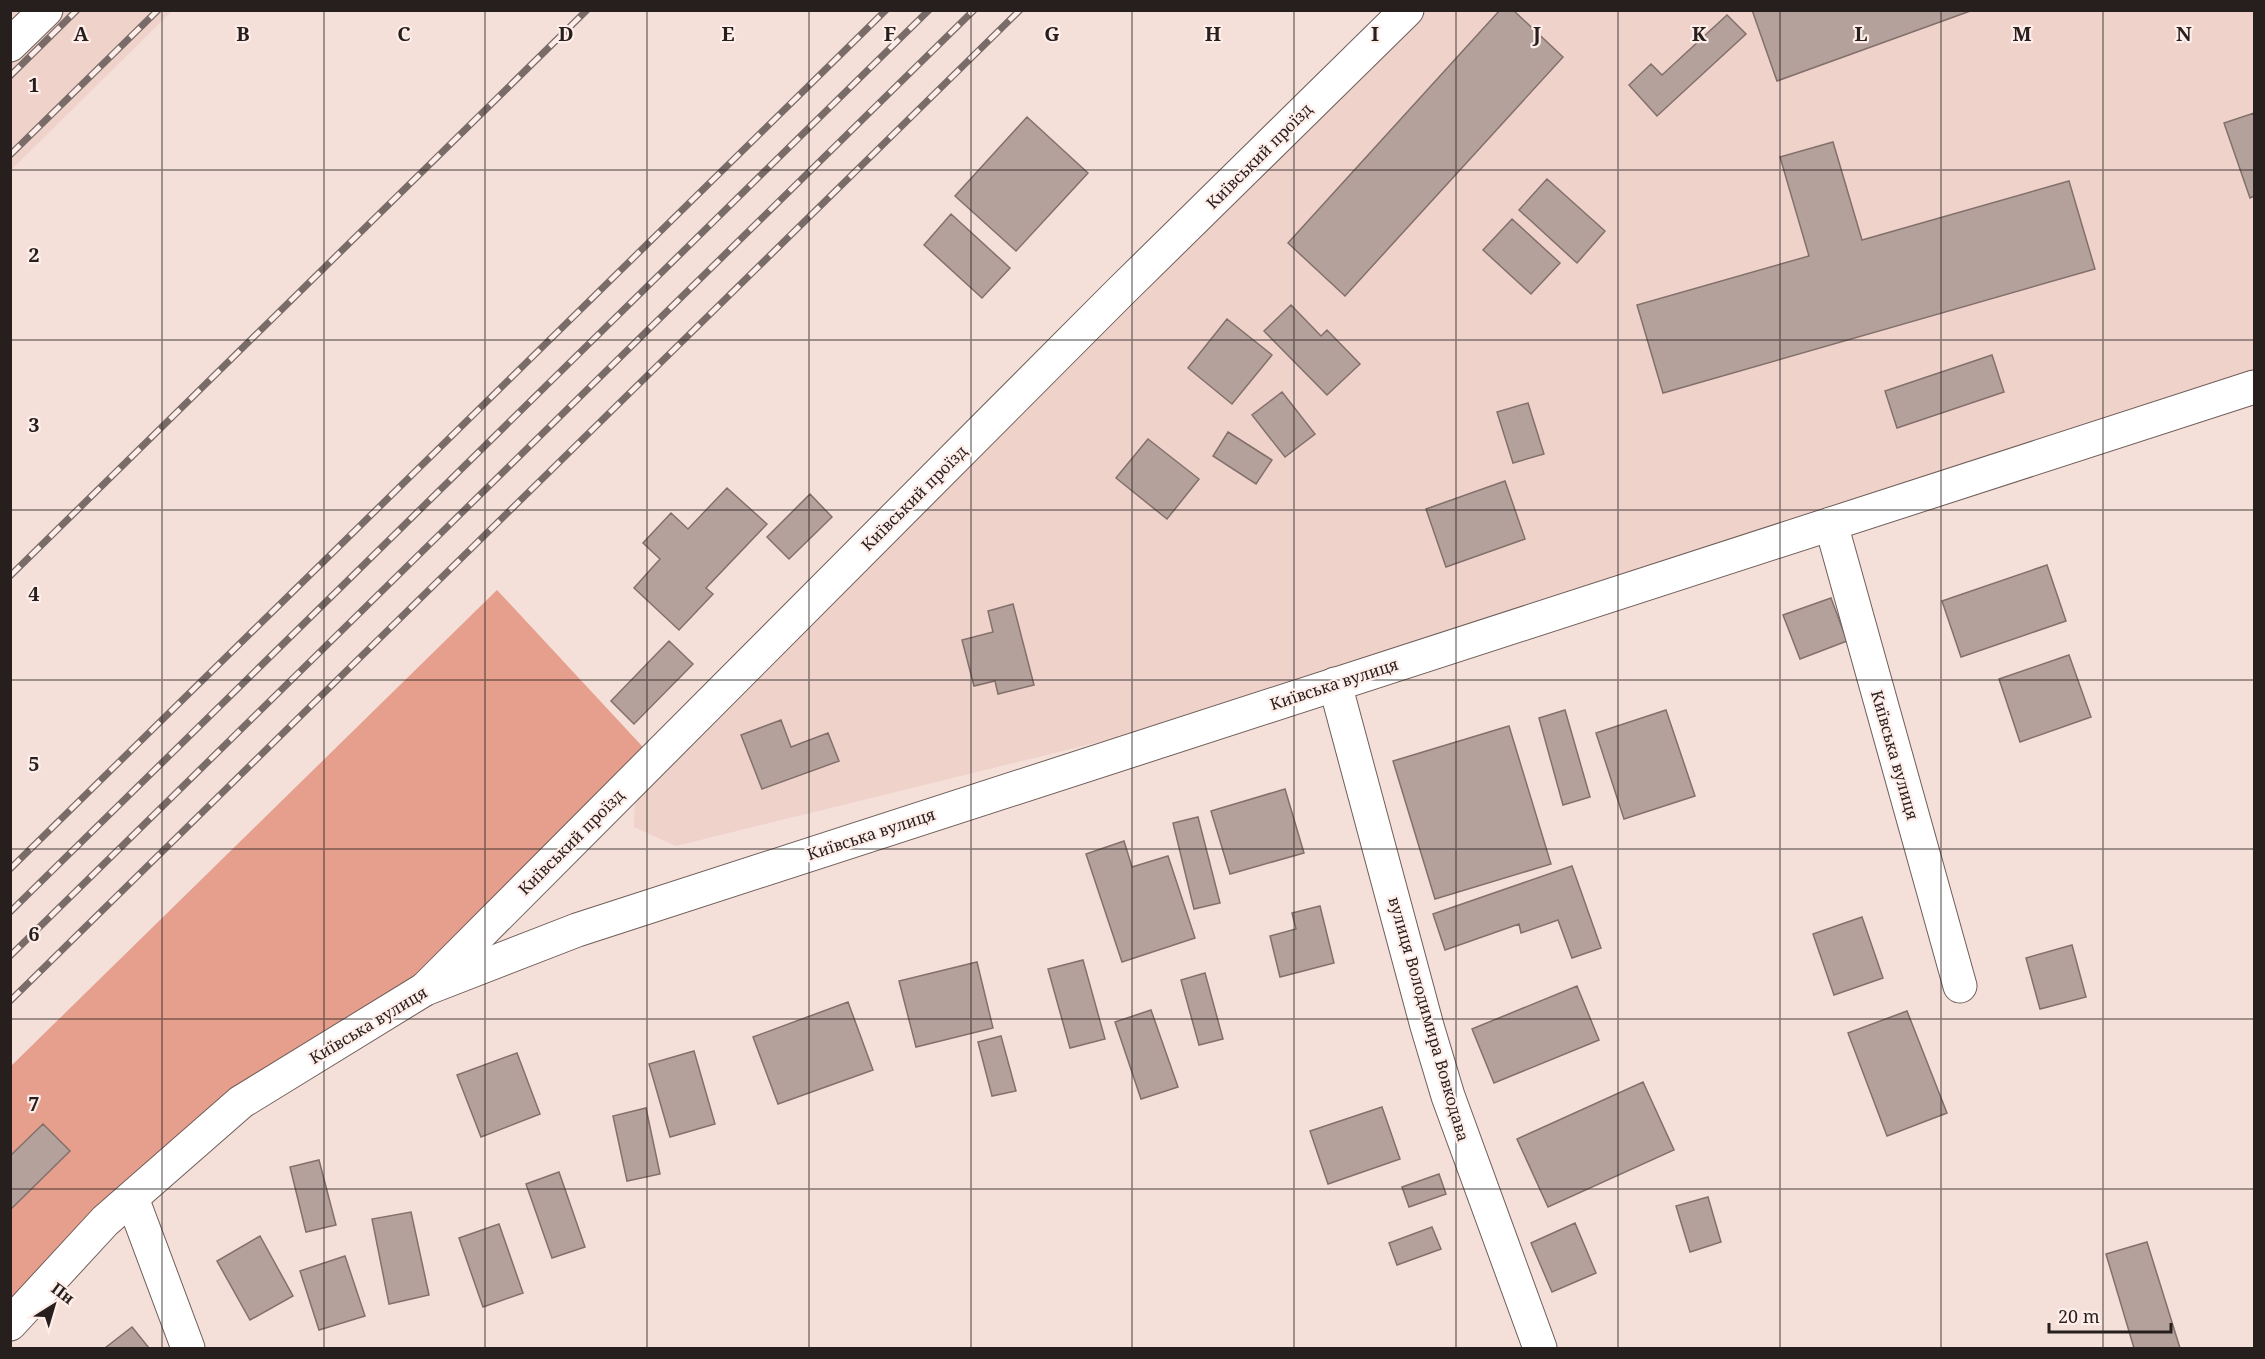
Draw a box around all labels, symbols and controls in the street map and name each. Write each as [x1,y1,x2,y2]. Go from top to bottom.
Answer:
text: A [73,20,89,47]
text: B [236,20,250,47]
text: C [397,20,411,47]
text: D [558,20,574,47]
text: E [721,20,735,47]
text: F [884,20,896,47]
text: G [1044,20,1060,47]
text: H [1205,20,1221,47]
text: I [1371,20,1379,47]
text: J [1532,20,1541,47]
text: K [1692,20,1707,47]
text: L [1854,20,1868,47]
text: M [2012,20,2032,47]
text: N [2176,20,2192,47]
text: 1 [28,71,40,98]
street label: Київський проїзд [1201,98,1317,214]
text: 2 [28,241,40,268]
text: 3 [28,411,40,438]
street label: Київський проїзд [856,440,972,556]
text: 4 [28,580,40,607]
street label: Київська вулиця [1267,653,1401,715]
street label: Київська вулиця [1866,688,1924,822]
text: 5 [28,750,40,777]
street label: Київський проїзд [513,784,629,900]
street label: Київська вулиця [804,803,938,865]
street label: вулиця Володимира Вовкодава [1383,894,1475,1144]
text: 6 [28,920,40,947]
street label: Київська вулиця [305,981,431,1069]
text: 7 [28,1090,40,1117]
north arrow [24,1275,84,1335]
text: Пн [47,1277,79,1309]
scale bar [2049,1296,2170,1334]
text: 20 m [2058,1304,2100,1328]

